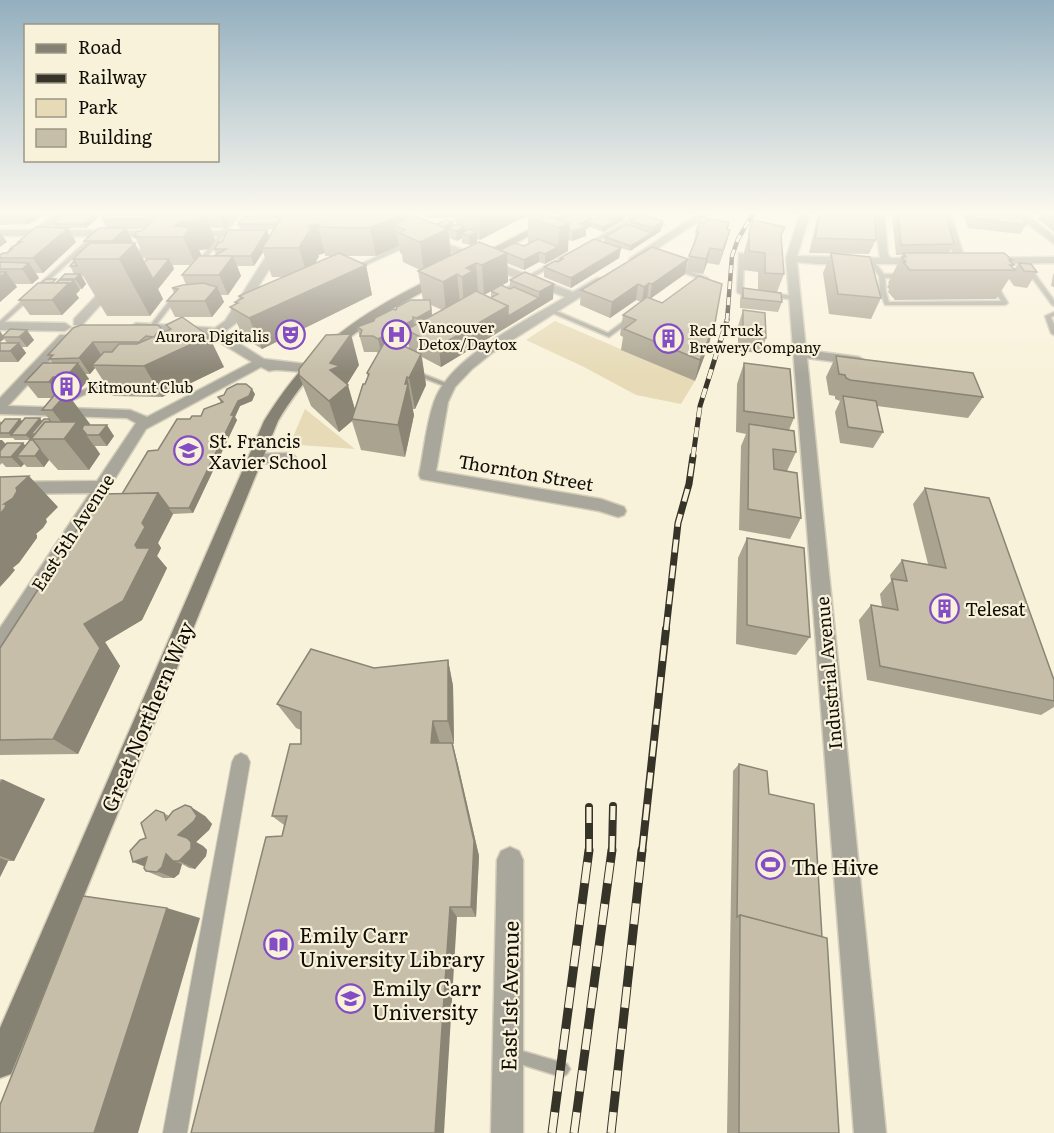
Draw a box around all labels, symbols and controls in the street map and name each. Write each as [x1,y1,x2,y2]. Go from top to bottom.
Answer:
legend [24,24,219,162]
text: Road [78,33,122,60]
text: Railway [78,63,147,90]
text: Park [78,93,119,120]
text: Building [78,123,153,150]
place label: Vancouver Detox/Daytox [418,315,517,355]
place label: Red Truck Brewery Company [689,318,821,358]
theatre icon: Aurora Digitalis [274,319,306,351]
hospital icon: Vancouver Detox/Daytox [381,319,413,351]
building icon: Red Truck Brewery Company [652,322,684,354]
place label: Aurora Digitalis [155,324,269,347]
building icon: Kitmount Club [50,370,82,402]
place label: Kitmount Club [87,375,193,398]
place label: St. Francis Xavier School [209,427,327,475]
school or university icon: St. Francis Xavier School [172,434,204,466]
street label: Thornton Street [456,447,596,497]
street label: East 5th Avenue [24,468,120,596]
building icon: Telesat [928,592,960,624]
place label: Telesat [965,595,1026,622]
street label: Industrial Avenue [808,596,848,750]
street label: Great Northern Way [92,615,201,816]
sports icon: The Hive [754,849,786,881]
place label: The Hive [791,850,879,881]
place label: Emily Carr University Library [299,918,485,973]
street label: East 1st Avenue [491,920,525,1072]
library icon: Emily Carr University Library [262,929,294,961]
place label: Emily Carr University [372,971,481,1026]
school or university icon: Emily Carr University [335,982,367,1014]

